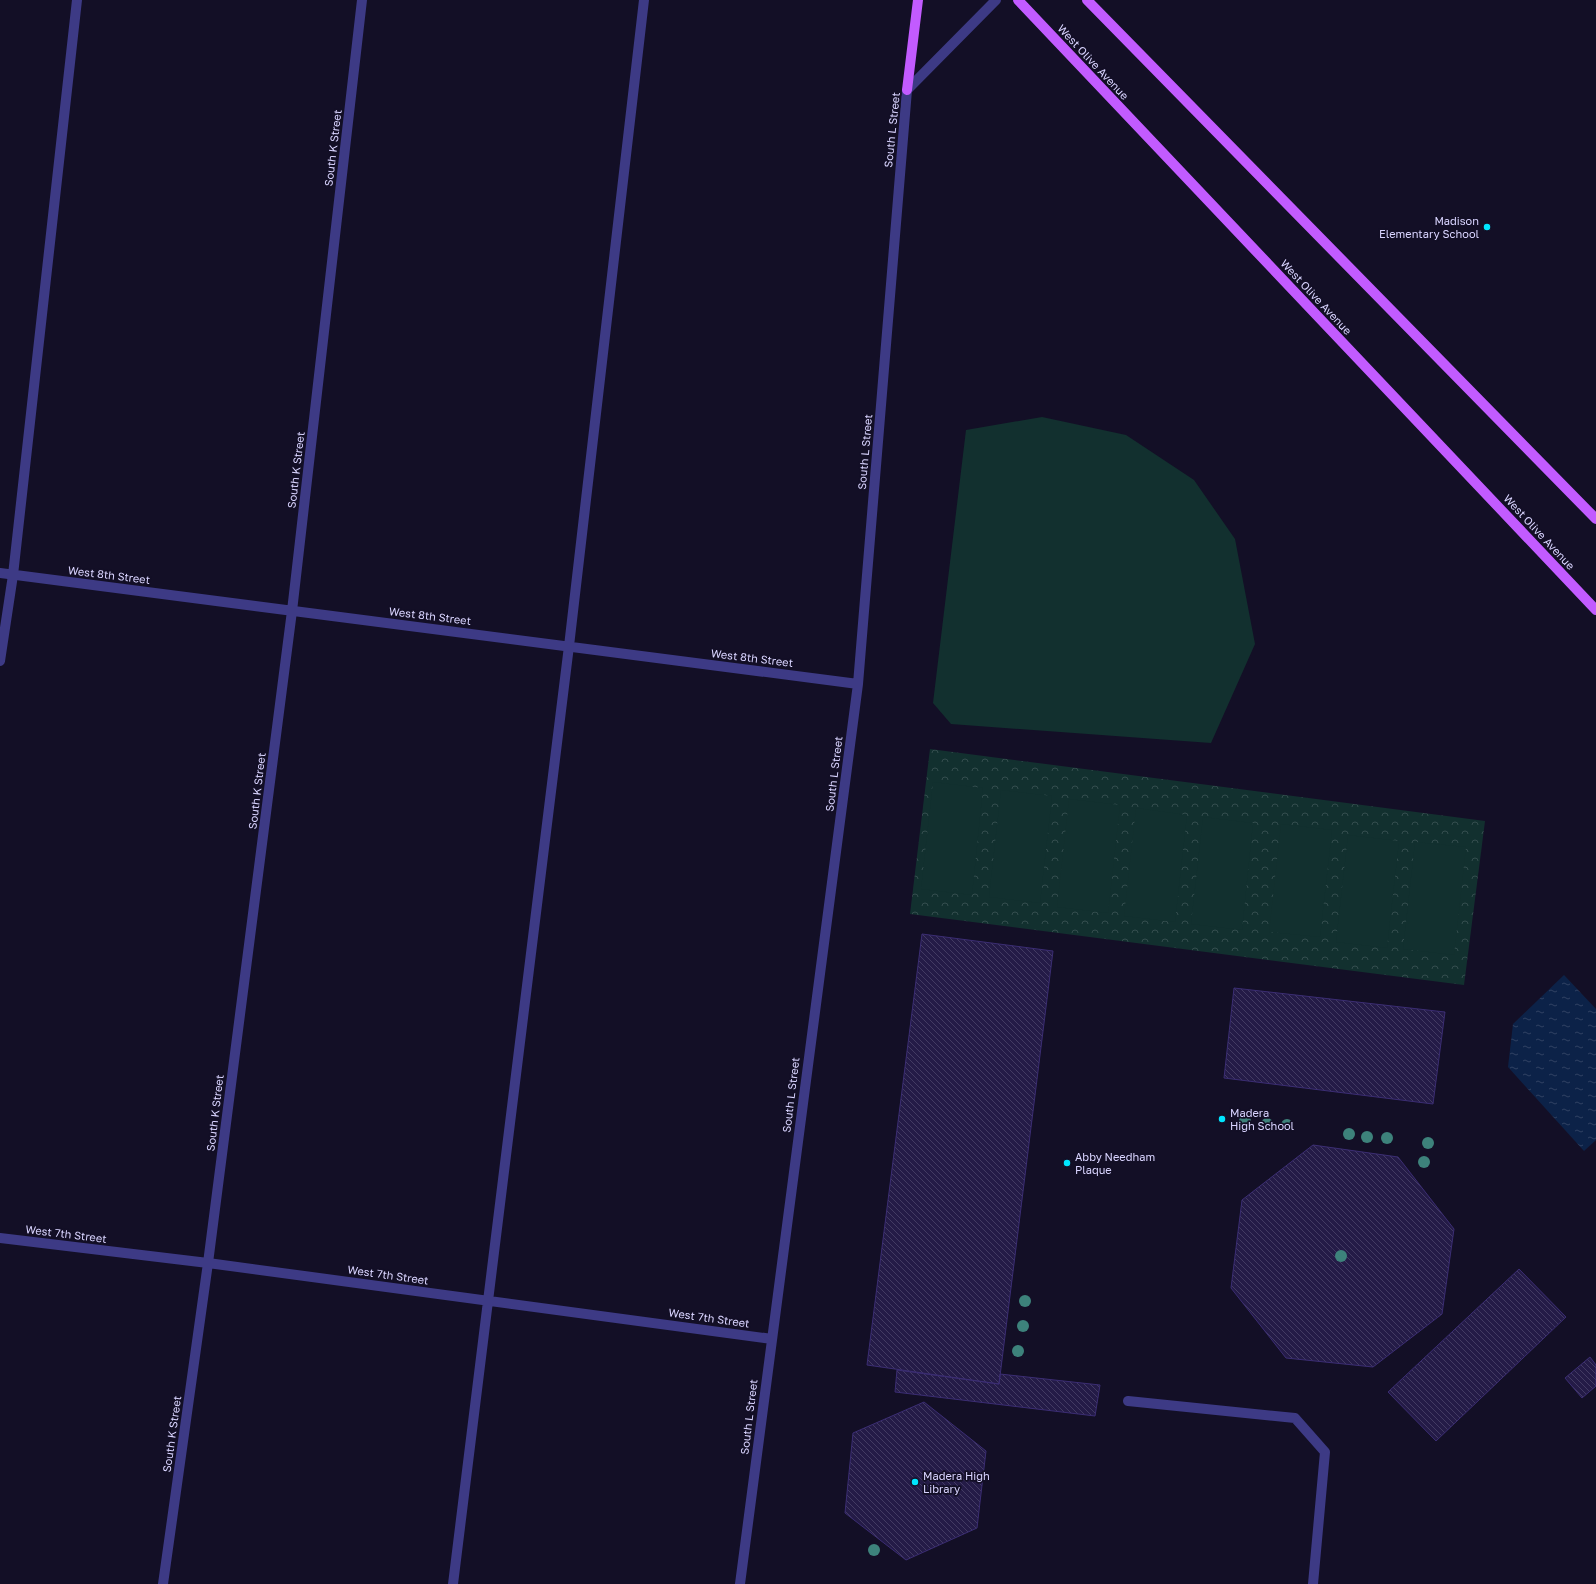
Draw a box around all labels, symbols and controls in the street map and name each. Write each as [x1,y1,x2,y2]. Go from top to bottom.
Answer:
street label: West Olive Avenue [1055,21,1132,102]
street label: South L Street [881,92,902,168]
street label: South K Street [321,109,344,187]
place label: Madison Elementary School [1379,214,1479,240]
marker: Madison Elementary School [1482,222,1492,232]
street label: West Olive Avenue [1278,256,1355,337]
street label: South L Street [855,414,874,490]
street label: South K Street [284,431,307,509]
street label: West Olive Avenue [1501,491,1578,572]
street label: West 8th Street [67,563,151,586]
street label: West 8th Street [388,604,472,627]
street label: West 8th Street [710,646,794,669]
street label: South L Street [822,736,845,812]
street label: South K Street [245,752,268,830]
street label: South L Street [779,1057,802,1133]
street label: South K Street [203,1074,226,1152]
place label: Madera High School [1230,1106,1295,1132]
marker: Madera High School [1217,1114,1227,1124]
place label: Abby Needham Plaque [1075,1150,1155,1176]
marker: Abby Needham Plaque [1062,1158,1072,1168]
street label: West 7th Street [25,1222,107,1245]
street label: West 7th Street [347,1262,429,1287]
street label: West 7th Street [668,1305,750,1330]
street label: South L Street [737,1379,760,1455]
street label: South K Street [160,1395,183,1473]
place label: Madera High Library [923,1469,990,1495]
marker: Madera High Library [910,1477,920,1487]

